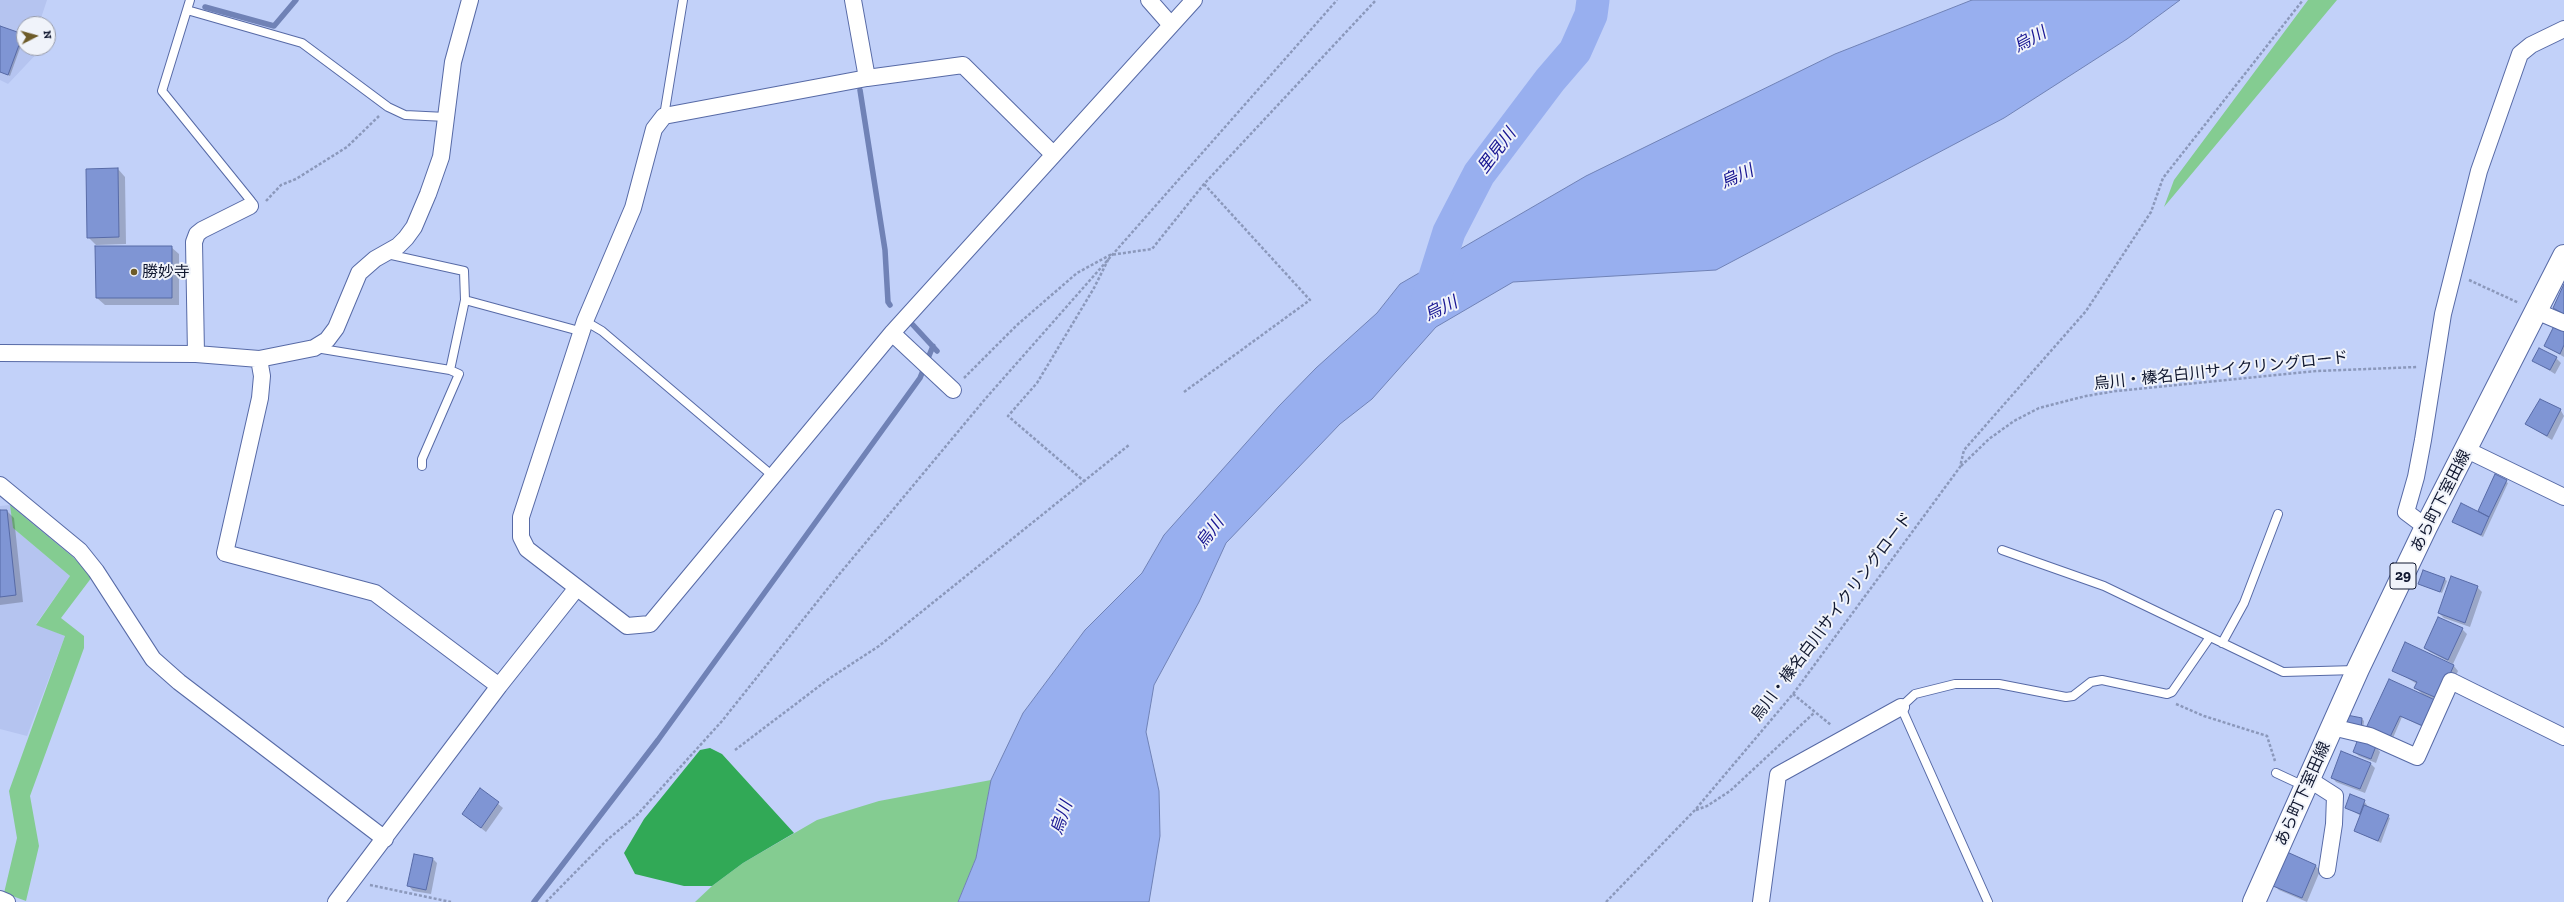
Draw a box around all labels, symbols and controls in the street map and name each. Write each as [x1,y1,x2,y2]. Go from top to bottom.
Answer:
north arrow [16,16,56,56]
water label: 烏川 [2010,23,2050,57]
text: N [41,30,54,40]
water label: 里見川 [1474,124,1520,178]
water label: 烏川 [1717,161,1757,193]
place label: 勝妙寺 [142,262,190,282]
marker: 勝妙寺 [129,267,139,277]
water label: 烏川 [1421,292,1461,326]
street label: 烏川・榛名白川サイクリングロード [2093,348,2349,394]
street label: あら町下室田線 [2407,447,2475,555]
street label: 烏川・榛名白川サイクリングロード [1747,509,1917,725]
water label: 烏川 [1192,513,1228,553]
road number: 29 [2390,563,2416,589]
street label: あら町下室田線 [2271,739,2335,849]
water label: 烏川 [1047,799,1077,837]

